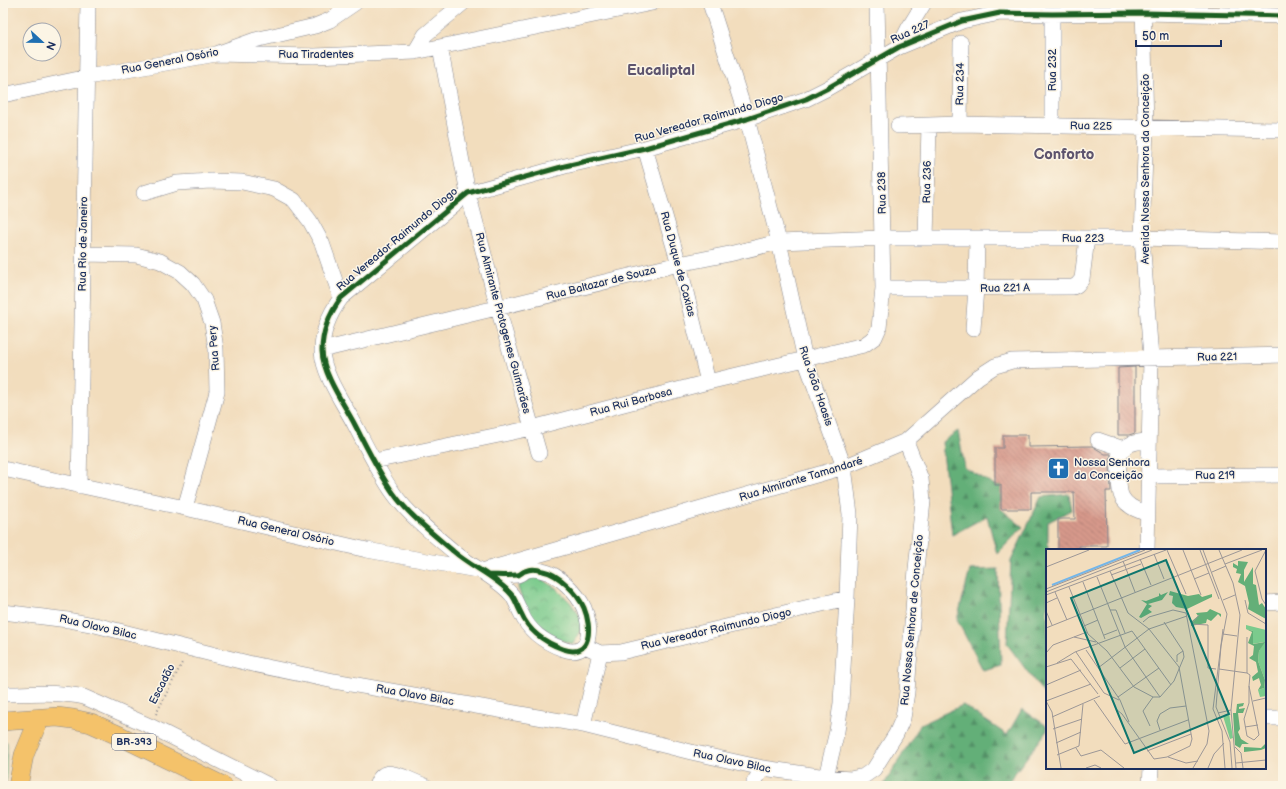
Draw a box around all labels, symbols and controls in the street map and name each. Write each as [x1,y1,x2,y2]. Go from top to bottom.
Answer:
street label: Rua 227 [888,17,932,46]
north arrow [22,22,62,62]
scale bar [1136,22,1221,48]
text: 50 m [1142,29,1169,44]
text: N [43,39,58,52]
street label: Rua General Osório [120,45,220,77]
street label: Rua Tiradentes [278,48,354,61]
street label: Rua 232 [1046,48,1059,91]
district label: Eucaliptal [627,61,695,80]
street label: Rua 234 [953,62,967,106]
street label: Avenida Nossa Senhora da Conceição [1139,74,1152,264]
street label: Rua Vereador Raimundo Diogo [633,90,785,146]
street label: Rua 225 [1070,119,1112,133]
district label: Conforto [1034,145,1095,164]
street label: Rua 236 [920,160,934,204]
street label: Rua 238 [875,172,889,214]
street label: Rua Vereador Raimundo Diogo [334,184,460,294]
street label: Rua Rio de Janeiro [76,196,90,292]
street label: Rua Duque de Caxias [658,210,698,319]
street label: Rua Almirante Protogenes Guimarães [473,231,534,416]
street label: Rua 223 [1062,232,1105,245]
street label: Rua Baltazar de Souza [545,263,657,303]
street label: Rua 221 A [980,281,1030,295]
street label: Rua Pery [206,325,222,371]
street label: Rua João Haasis [796,344,836,428]
street label: Rua 221 [1197,350,1237,364]
street label: Rua Rui Barbosa [589,385,673,419]
street label: Rua Almirante Tamandaré [738,454,865,504]
church icon: Nossa Senhora da Conceição [1045,455,1071,481]
place label: Nossa Senhora da Conceição [1074,456,1150,482]
street label: Rua 219 [1195,469,1235,482]
street label: Rua General Osório [236,514,336,548]
street label: Rua Nossa Senhora de Conceição [898,534,926,706]
inset map [1046,549,1266,769]
street label: Rua Vereador Raimundo Diogo [639,605,793,653]
street label: Rua Olavo Bilac [58,612,138,642]
street label: Escadão [146,662,178,706]
street label: Rua Olavo Bilac [375,682,455,708]
road number: BR-393 [112,734,156,750]
street label: Rua Olavo Bilac [692,746,772,776]

